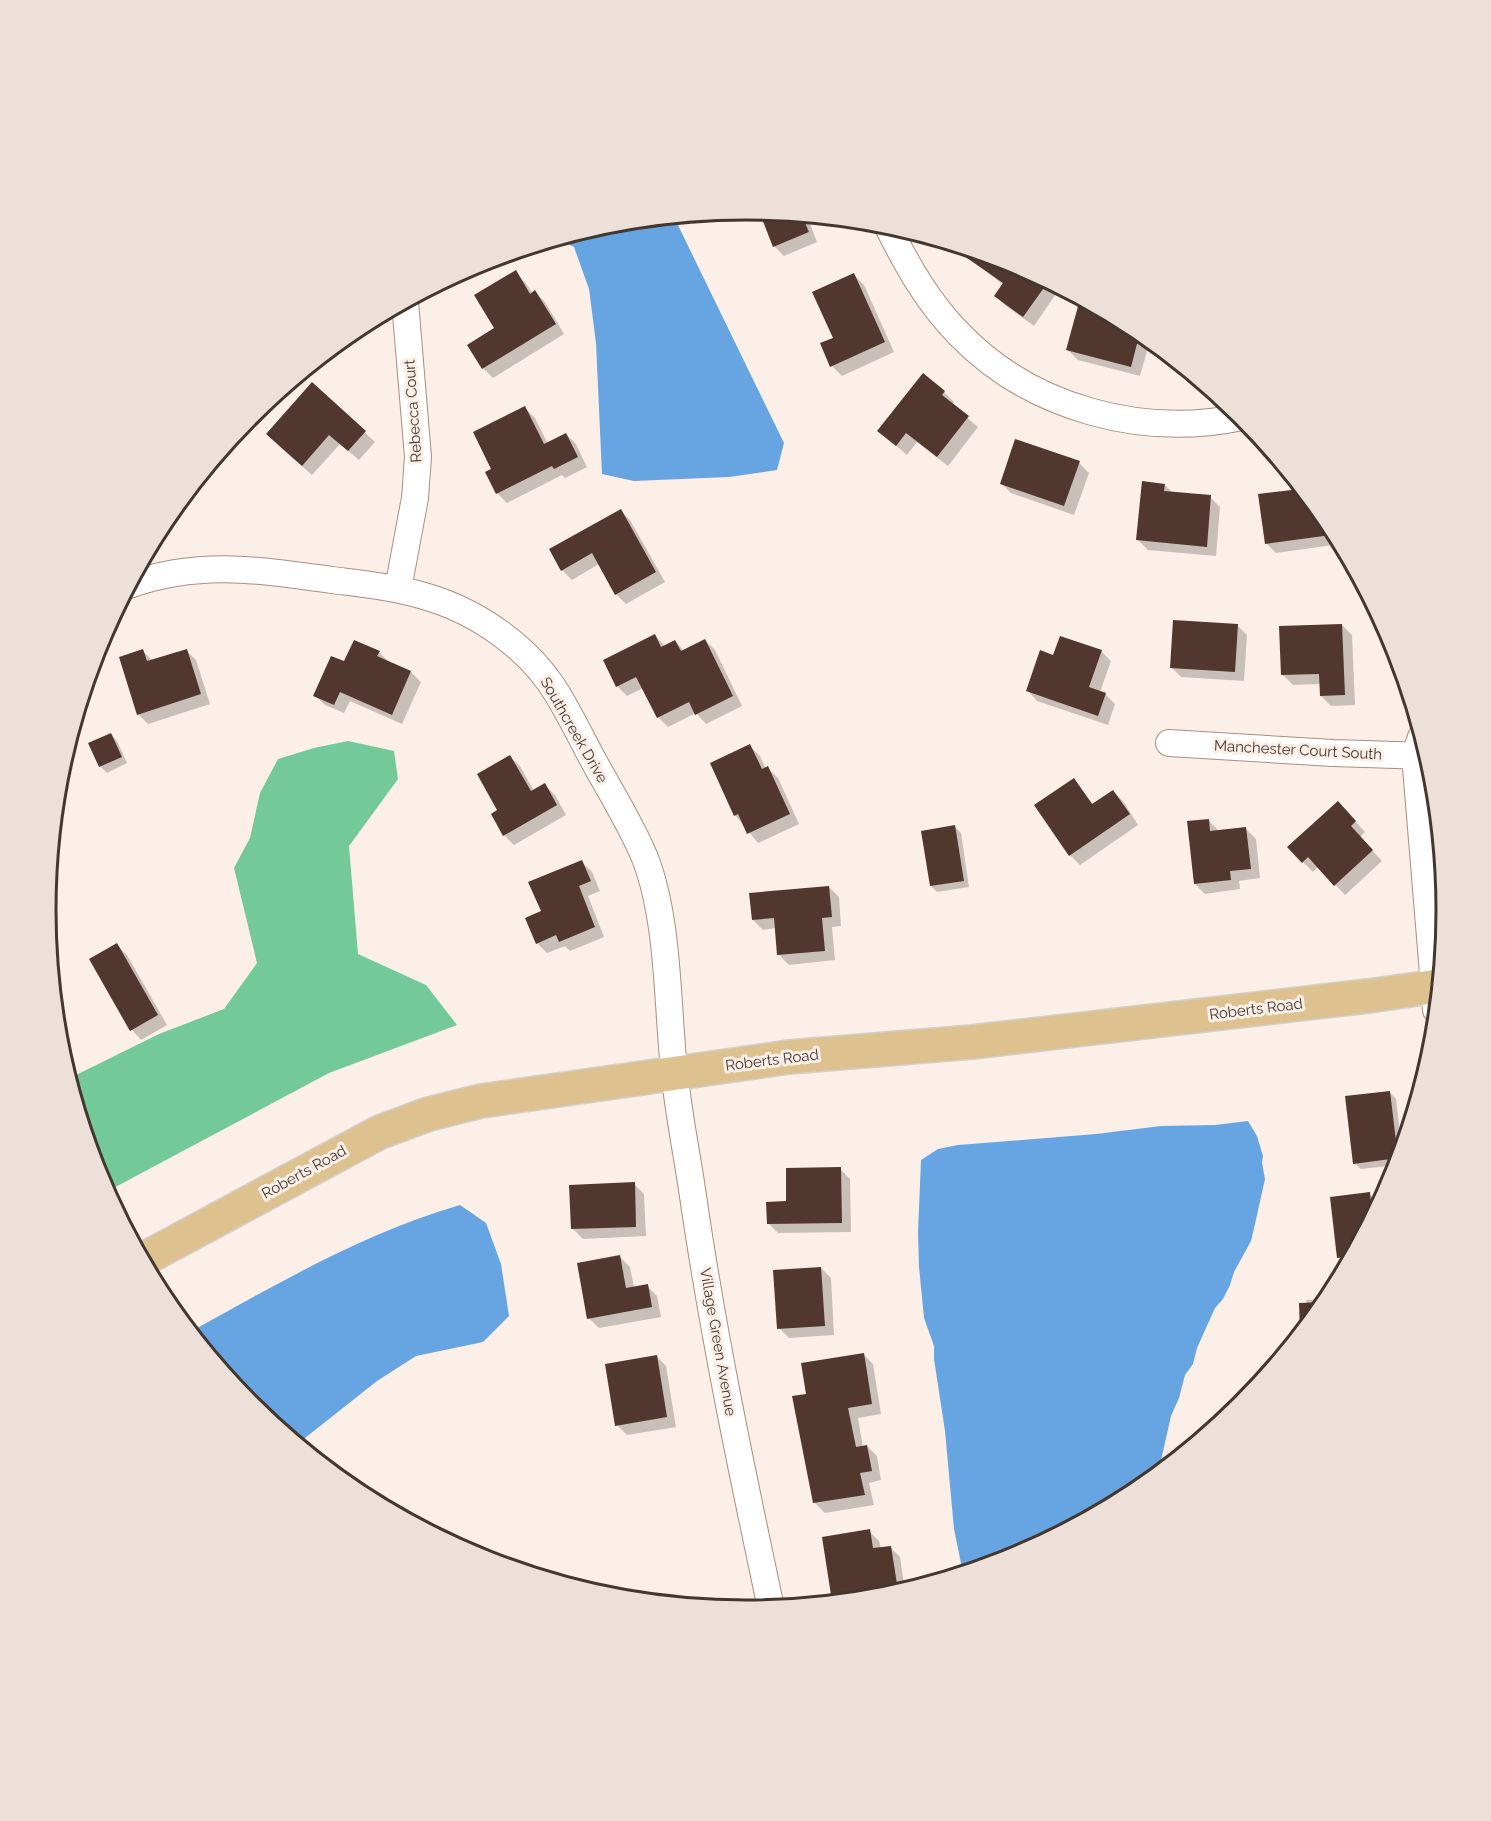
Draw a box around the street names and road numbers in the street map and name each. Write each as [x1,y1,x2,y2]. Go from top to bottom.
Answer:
street label: Rebecca Court [400,359,426,463]
street label: Southcreek Drive [536,674,612,786]
street label: Manchester Court South [1213,737,1383,763]
street label: Roberts Road [1208,994,1304,1024]
street label: Roberts Road [724,1045,820,1075]
street label: Roberts Road [259,1141,349,1203]
street label: Village Green Avenue [696,1267,740,1418]

